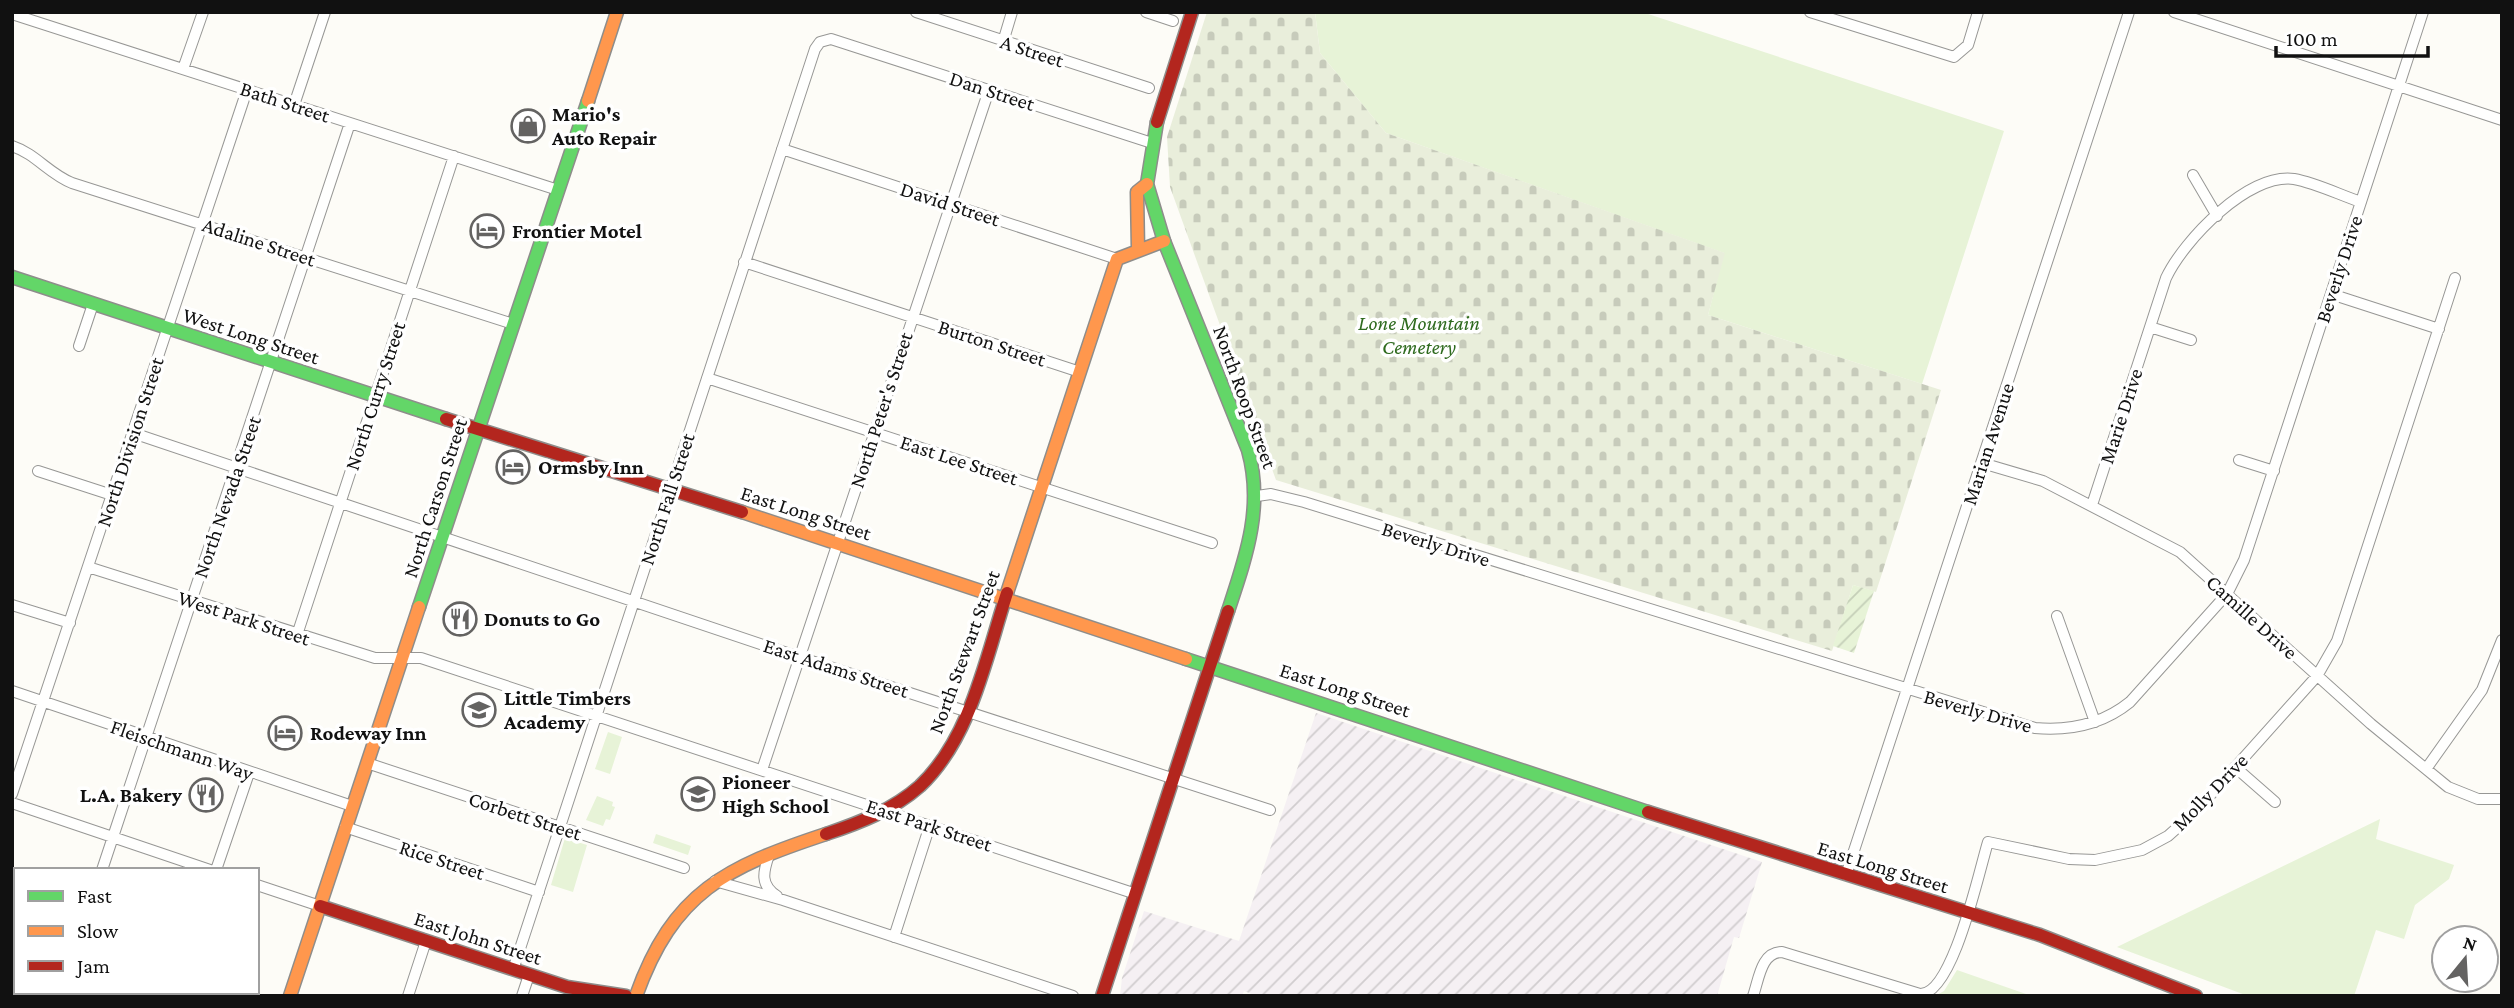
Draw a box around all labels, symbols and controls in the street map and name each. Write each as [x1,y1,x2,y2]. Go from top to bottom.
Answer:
scale bar [2276,14,2428,58]
text: 100 m [2286,27,2338,51]
street label: A Street [997,30,1068,73]
street label: Dan Street [946,66,1039,116]
street label: Bath Street [237,76,334,128]
place label: Mario's Auto Repair [551,102,658,150]
shop icon: Mario's Auto Repair [509,107,547,145]
street label: David Street [897,177,1004,232]
street label: Adaline Street [199,212,320,272]
hotel icon: Frontier Motel [468,212,506,250]
street label: Beverly Drive [2310,212,2368,326]
place label: Frontier Motel [512,219,642,243]
street label: West Long Street [180,303,323,370]
park label: Lone Mountain Cemetery [1358,311,1480,359]
street label: Burton Street [935,314,1050,372]
street label: North Curry Street [340,318,411,473]
street label: North Roop Street [1208,322,1282,473]
street label: North Peter's Street [844,328,918,491]
street label: North Division Street [91,353,169,530]
street label: Marie Drive [2094,365,2148,467]
street label: Marian Avenue [1957,380,2019,508]
street label: North Nevada Street [188,412,266,581]
street label: North Carson Street [398,414,472,581]
street label: North Fall Street [634,429,700,568]
street label: East Lee Street [897,430,1022,491]
hotel icon: Ormsby Inn [494,448,532,486]
place label: Ormsby Inn [538,455,644,479]
street label: East Long Street [738,481,875,546]
street label: Beverly Drive [1379,516,1493,572]
street label: North Stewart Street [923,566,1005,737]
street label: Camille Drive [2202,570,2302,664]
street label: West Park Street [175,585,314,651]
restaurant icon: Donuts to Go [441,600,479,638]
place label: Donuts to Go [484,607,600,631]
street label: East Adams Street [760,633,913,703]
street label: East Long Street [1277,658,1414,723]
street label: Beverly Drive [1921,684,2035,738]
place label: Little Timbers Academy [503,686,631,734]
school or university icon: Little Timbers Academy [460,691,498,729]
street label: Fleischmann Way [107,714,257,786]
hotel icon: Rodeway Inn [266,714,304,752]
place label: Rodeway Inn [310,721,427,745]
street label: Molly Drive [2167,748,2253,836]
place label: Pioneer High School [722,770,829,818]
school or university icon: Pioneer High School [679,775,717,813]
restaurant icon: L.A. Bakery [187,776,225,814]
place label: L.A. Bakery [80,783,183,807]
street label: Corbett Street [466,786,585,846]
street label: East Park Street [863,793,996,857]
street label: Rice Street [396,835,489,885]
street label: East Long Street [1815,836,1952,899]
legend [14,868,259,994]
text: Fast [77,884,113,908]
street label: East John Street [411,906,546,970]
text: Slow [77,919,119,943]
north arrow [2430,924,2500,994]
text: N [2461,931,2480,955]
text: Jam [75,954,110,978]

